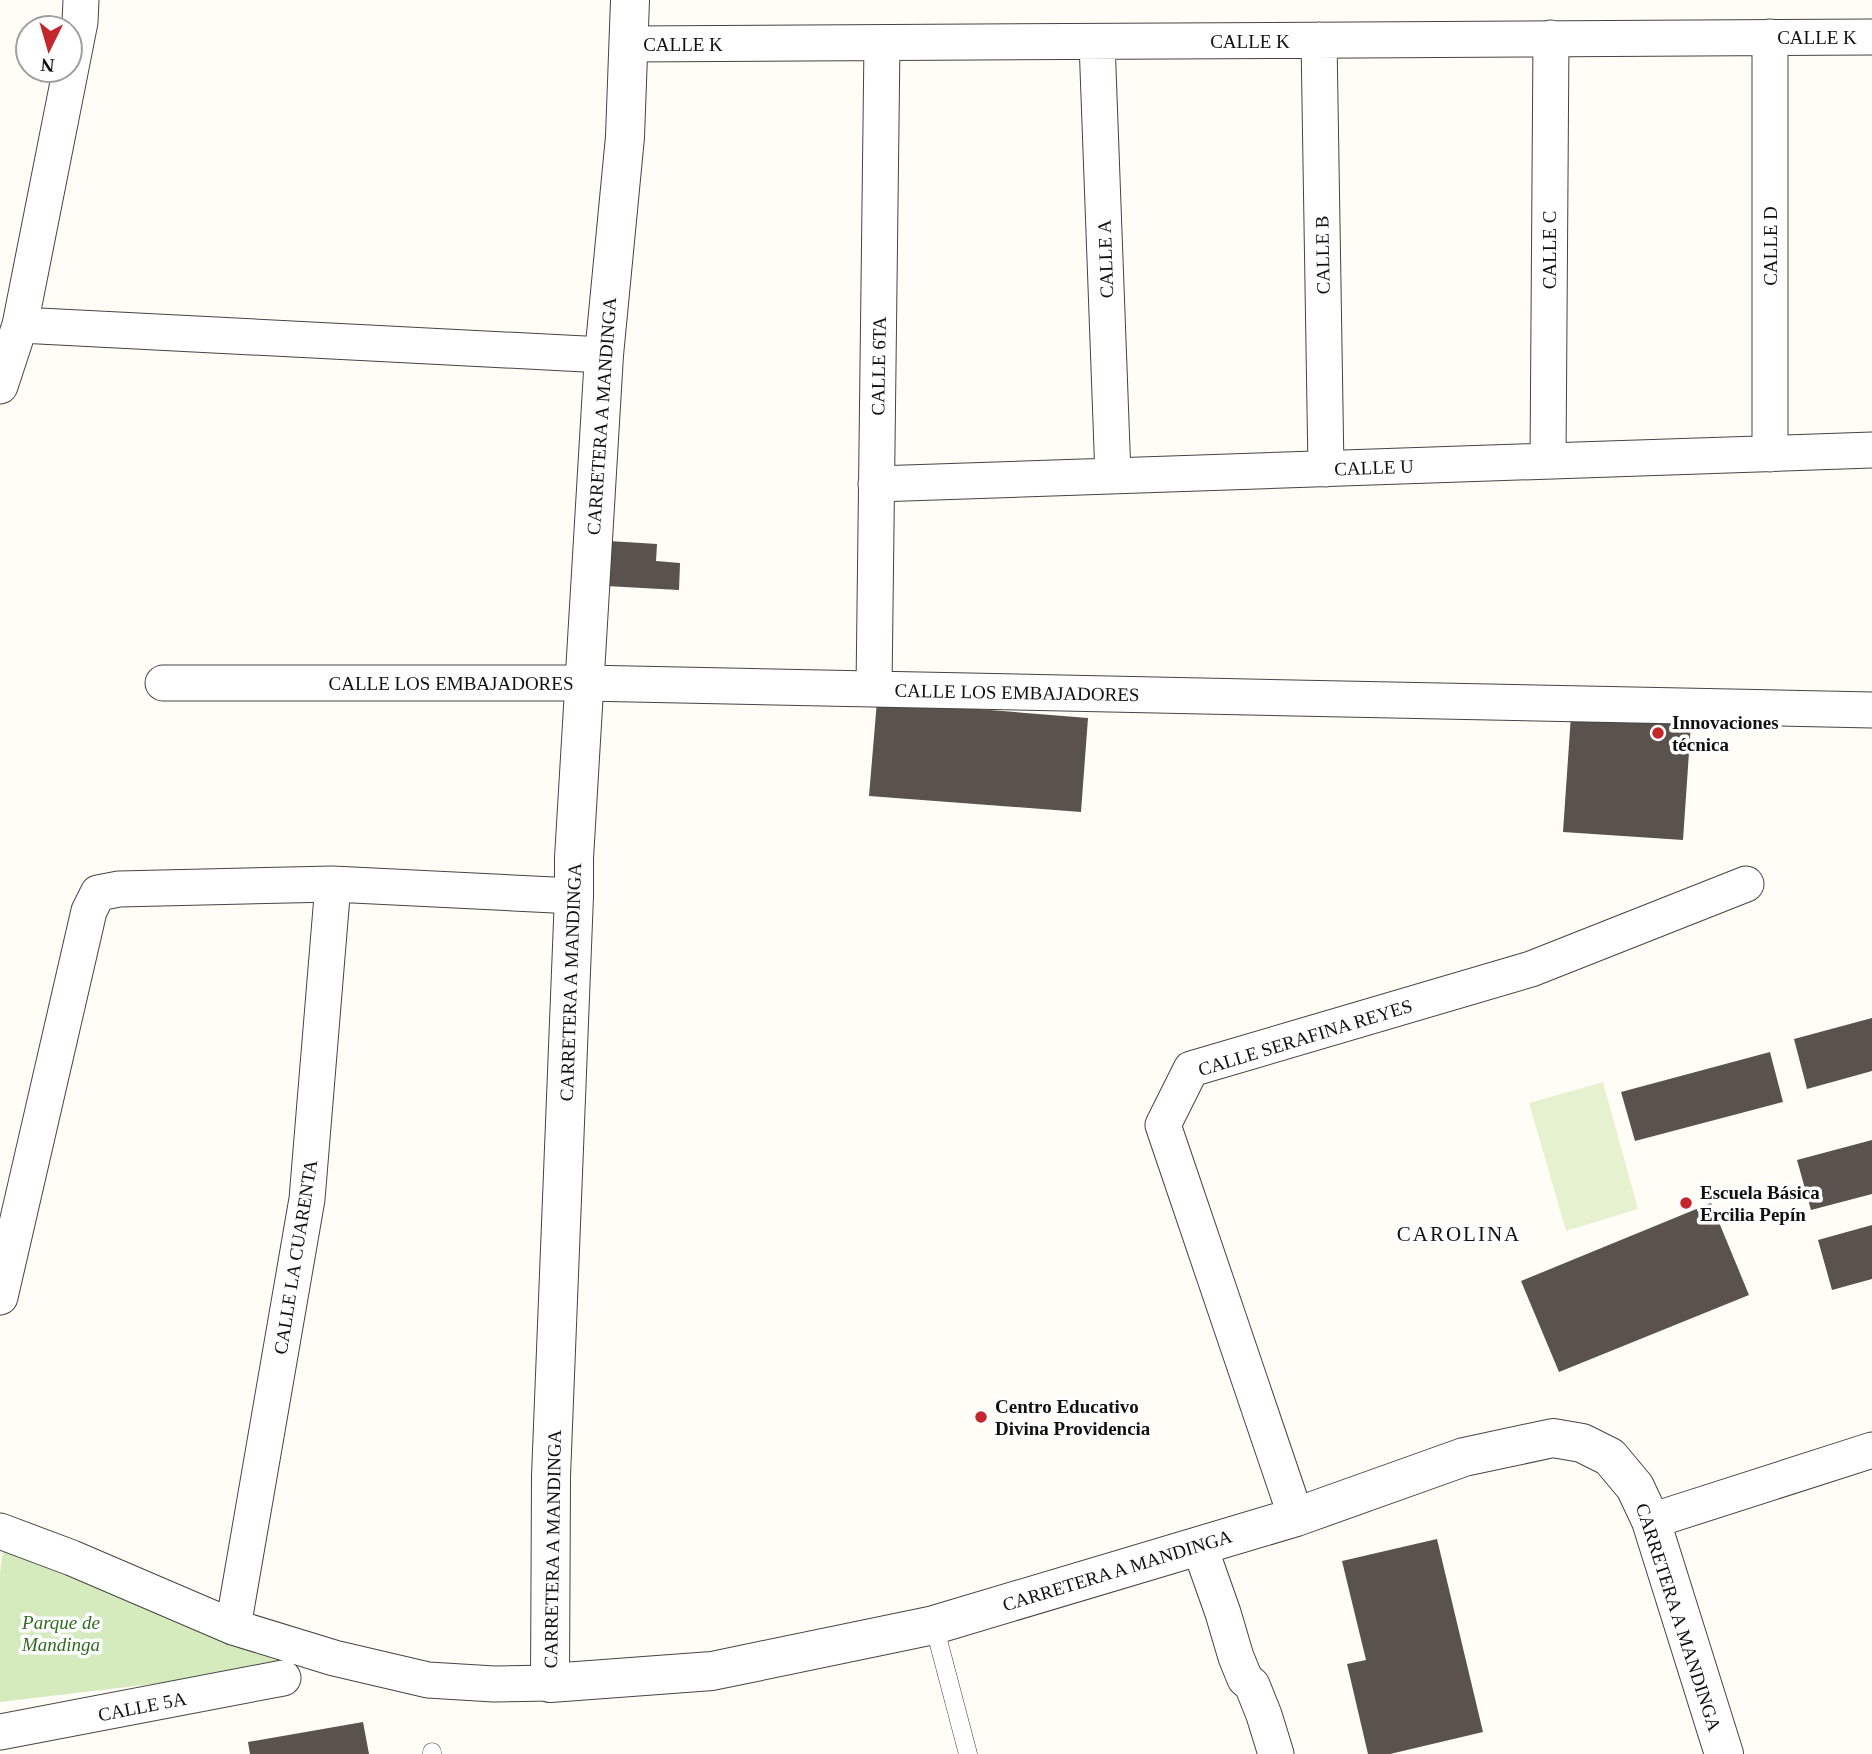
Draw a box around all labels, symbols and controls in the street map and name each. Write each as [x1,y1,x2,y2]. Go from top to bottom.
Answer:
north arrow [14,14,84,84]
street label: CALLE K [1777,27,1857,48]
street label: CALLE K [1210,31,1290,52]
street label: CALLE K [643,34,723,55]
text: N [40,54,55,76]
street label: CALLE D [1760,206,1781,286]
street label: CALLE C [1539,211,1560,289]
street label: CALLE B [1311,215,1334,294]
street label: CALLE A [1094,219,1117,299]
street label: CARRETERA A MANDINGA [583,296,620,536]
street label: CALLE 6TA [867,316,890,416]
street label: CALLE U [1334,456,1414,479]
street label: CALLE LOS EMBAJADORES [329,673,573,694]
street label: CALLE LOS EMBAJADORES [894,680,1140,705]
place label: Innovaciones técnica [1672,712,1779,755]
marker: Innovaciones técnica [1650,725,1666,741]
street label: CARRETERA A MANDINGA [556,862,585,1102]
street label: CALLE SERAFINA REYES [1196,995,1415,1080]
street label: CALLE LA CUARENTA [270,1158,321,1356]
place label: Escuela Básica Ercilia Pepín [1700,1182,1820,1225]
marker: Escuela Básica Ercilia Pepín [1678,1195,1694,1211]
district label: CAROLINA [1397,1222,1521,1246]
place label: Centro Educativo Divina Providencia [995,1396,1151,1439]
marker: Centro Educativo Divina Providencia [973,1409,989,1425]
street label: CARRETERA A MANDINGA [540,1429,565,1668]
street label: CARRETERA A MANDINGA [1632,1500,1725,1734]
street label: CARRETERA A MANDINGA [1000,1525,1235,1615]
park label: Parque de Mandinga [21,1612,100,1655]
street label: CALLE 5A [96,1688,188,1725]

